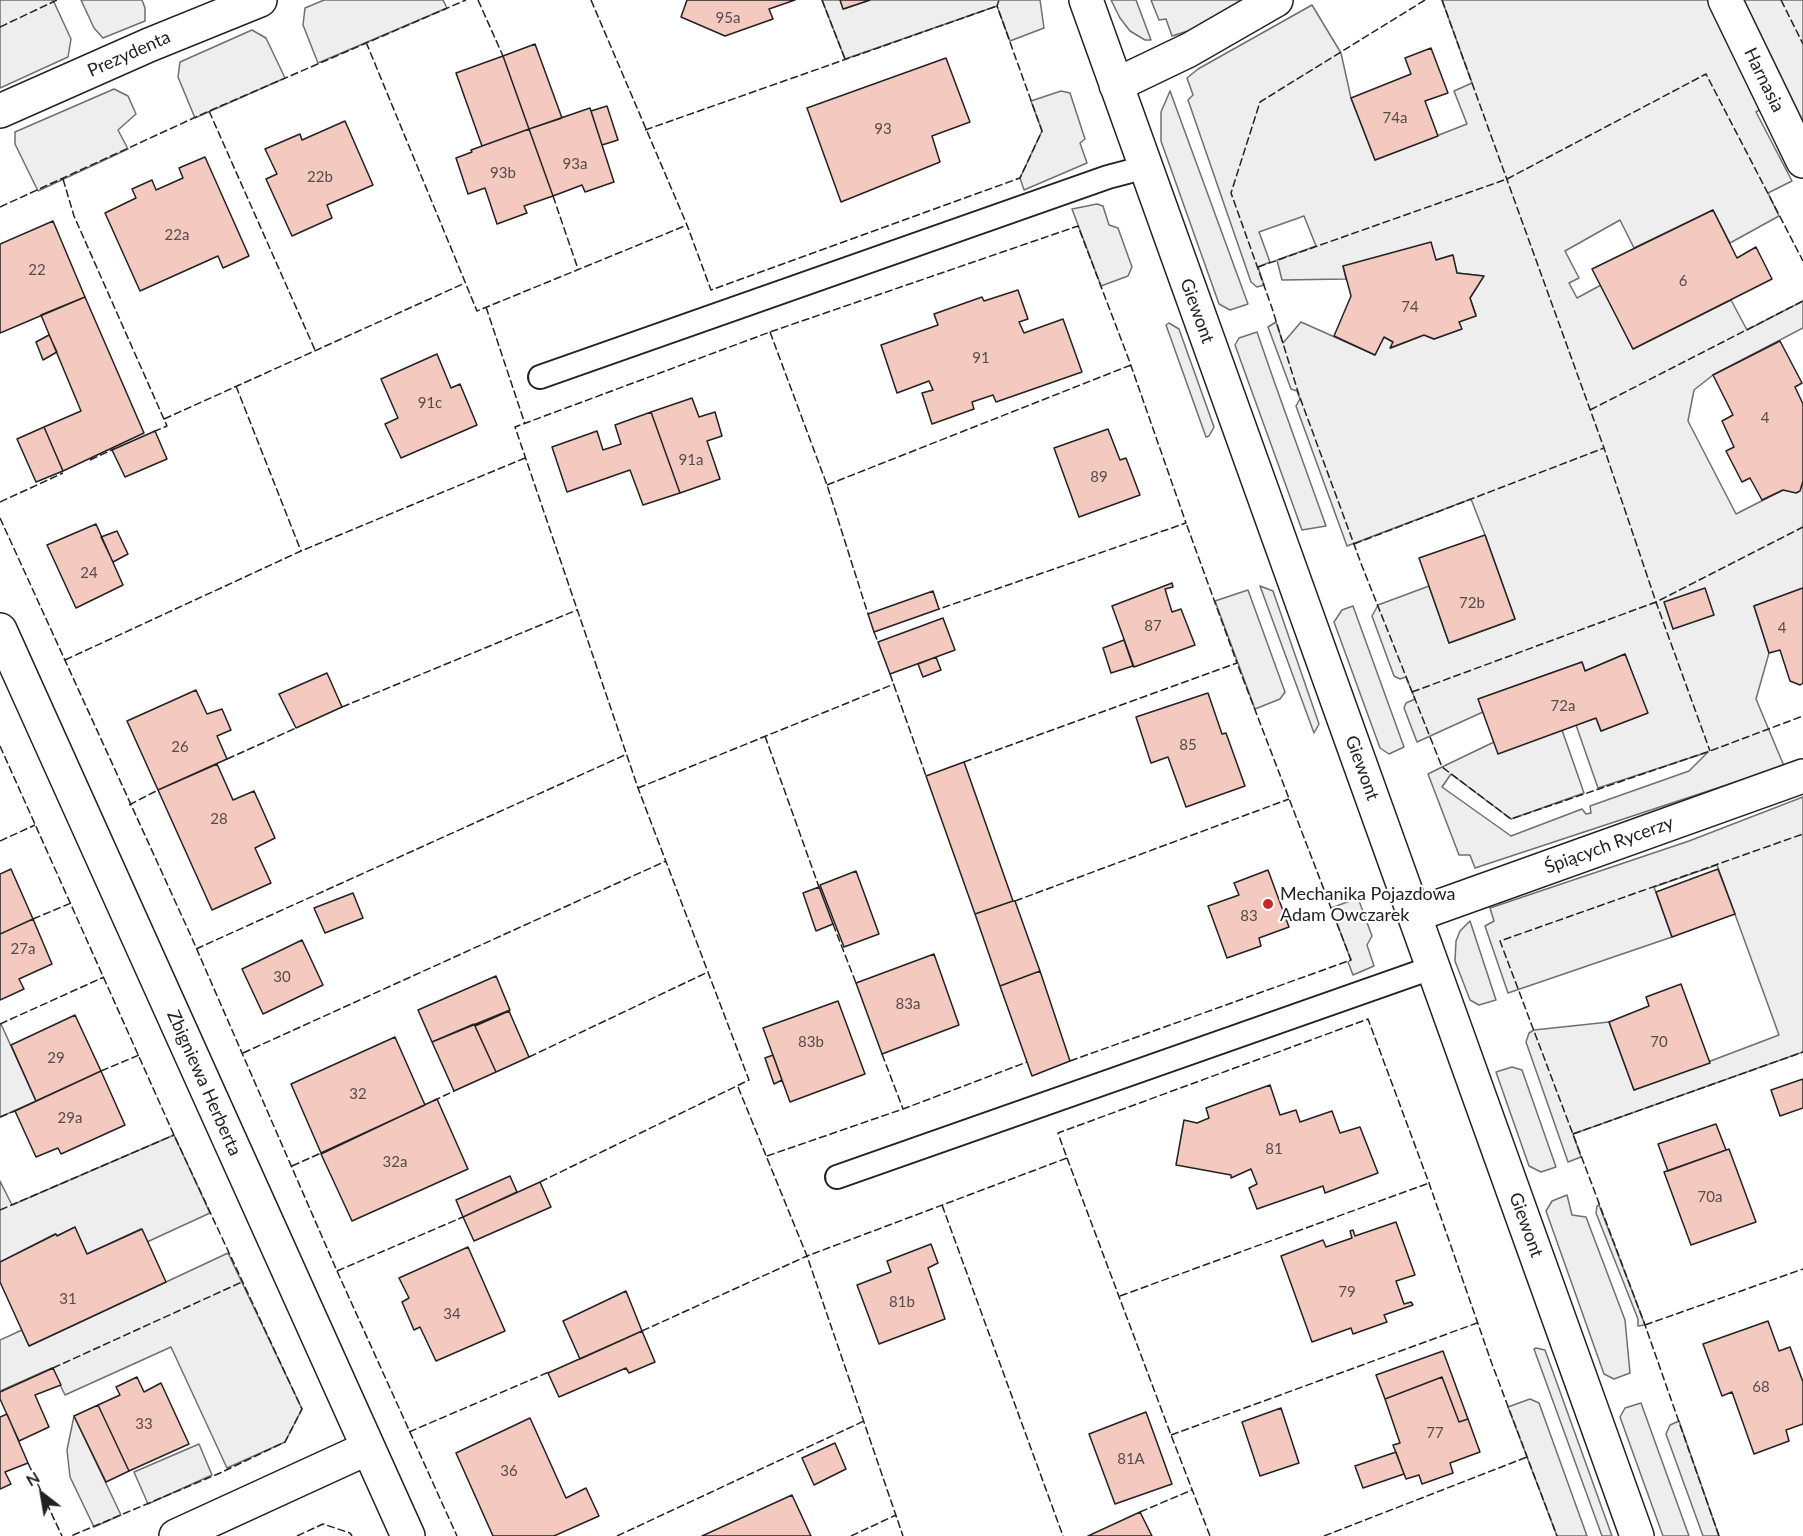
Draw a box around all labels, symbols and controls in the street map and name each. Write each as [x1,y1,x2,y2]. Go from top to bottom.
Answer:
house number: 95a [716,9,740,27]
street label: Prezydenta [84,26,174,82]
street label: Harnasia [1739,44,1789,116]
house number: 74a [1383,109,1407,127]
house number: 93 [874,120,892,138]
house number: 93a [563,155,587,173]
house number: 93b [490,164,516,182]
house number: 22b [307,168,333,186]
house number: 22a [165,226,189,244]
house number: 22 [28,261,46,279]
house number: 6 [1679,272,1687,290]
street label: Giewont [1175,276,1219,346]
house number: 74 [1401,298,1419,316]
house number: 91 [972,349,990,367]
house number: 91c [418,394,442,412]
house number: 4 [1761,409,1769,427]
house number: 91a [679,451,703,469]
house number: 89 [1090,468,1108,486]
house number: 24 [80,564,98,582]
house number: 72b [1459,594,1485,612]
house number: 87 [1144,617,1162,635]
house number: 4 [1778,619,1786,637]
house number: 72a [1551,697,1575,715]
street label: Giewont [1340,733,1384,803]
house number: 85 [1179,736,1197,754]
house number: 26 [171,738,189,756]
house number: 28 [210,810,228,828]
street label: Śpiących Rycerzy [1542,812,1676,878]
place label: Mechanika Pojazdowa Adam Owczarek [1280,883,1456,926]
marker: Mechanika Pojazdowa Adam Owczarek [1261,897,1275,911]
house number: 83 [1240,907,1258,925]
house number: 27a [11,940,35,958]
house number: 30 [273,968,291,986]
house number: 83a [896,995,920,1013]
street label: Zbigniewa Herberta [162,1007,246,1159]
house number: 83b [798,1033,824,1051]
house number: 70 [1650,1033,1668,1051]
house number: 29 [47,1049,65,1067]
house number: 32 [349,1085,367,1103]
house number: 29a [58,1109,82,1127]
house number: 81 [1265,1140,1283,1158]
house number: 32a [383,1153,407,1171]
house number: 70a [1698,1188,1722,1206]
street label: Giewont [1504,1190,1548,1260]
house number: 79 [1338,1283,1356,1301]
house number: 31 [59,1290,77,1308]
house number: 81b [889,1293,915,1311]
house number: 34 [443,1305,461,1323]
house number: 68 [1752,1378,1770,1396]
house number: 33 [135,1415,153,1433]
house number: 77 [1426,1424,1444,1442]
house number: 81A [1117,1450,1145,1468]
house number: 36 [500,1462,518,1480]
north arrow [12,1464,72,1524]
text: N [22,1467,43,1489]

